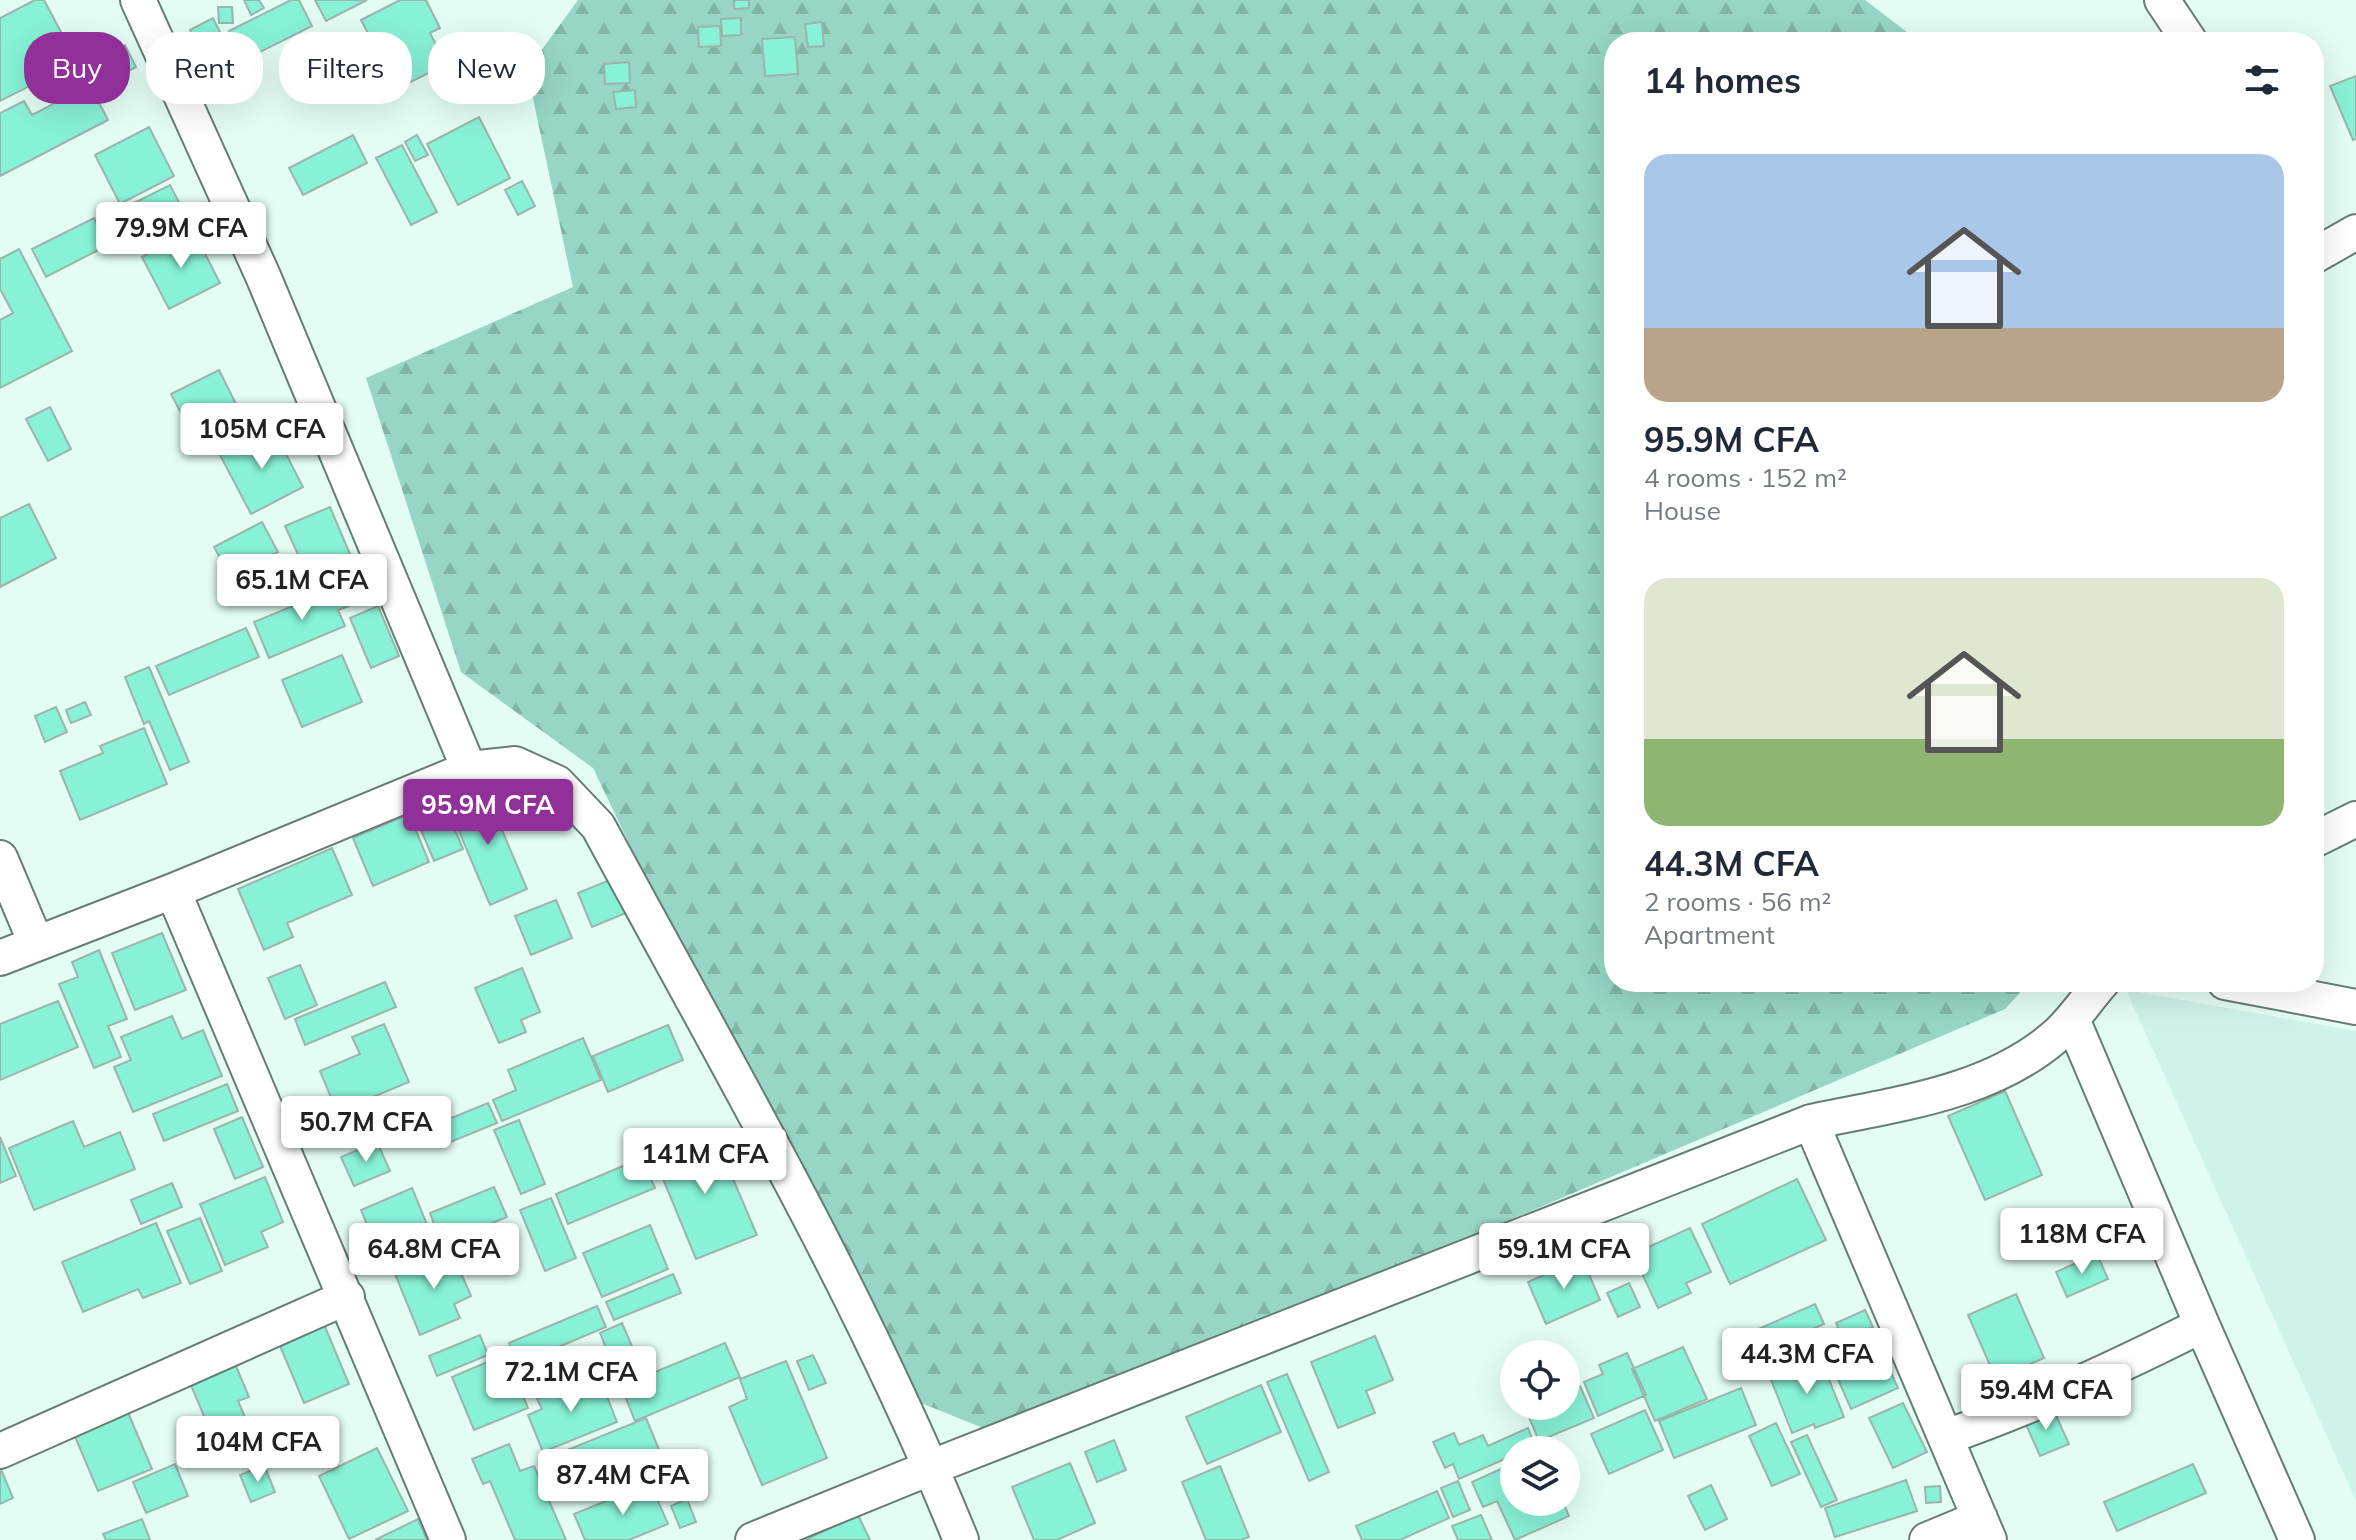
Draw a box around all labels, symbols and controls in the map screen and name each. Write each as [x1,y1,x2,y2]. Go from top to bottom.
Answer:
chip: Buy [24,32,130,104]
chip: Rent [146,32,263,104]
chip: Filters [279,32,412,104]
chip: New [428,32,545,104]
icon: filters [2240,58,2284,102]
text: 14 homes [1644,59,1801,102]
pin: 79.9M CFA [89,202,273,270]
icon: home [1892,206,2036,350]
text: 79.9M CFA [114,211,248,244]
pin: 105M CFA [179,403,345,471]
text: 105M CFA [198,412,326,445]
text: 95.9M CFA [1644,418,1819,461]
text: 4 rooms · 152 m² [1644,461,1847,494]
text: House [1644,494,1721,527]
pin: 65.1M CFA [210,554,394,622]
text: 65.1M CFA [235,563,369,596]
icon: home [1892,630,2036,774]
pin: 95.9M CFA [396,779,580,847]
text: 95.9M CFA [421,788,555,821]
text: 44.3M CFA [1644,842,1819,885]
text: 2 rooms · 56 m² [1644,885,1831,918]
text: Apartment [1644,918,1775,951]
pin: 50.7M CFA [274,1096,458,1164]
text: 50.7M CFA [299,1105,433,1138]
pin: 141M CFA [622,1128,788,1196]
text: 141M CFA [641,1137,769,1170]
pin: 118M CFA [1999,1208,2165,1276]
text: 118M CFA [2018,1217,2146,1250]
pin: 64.8M CFA [342,1223,526,1291]
pin: 59.1M CFA [1472,1223,1656,1291]
text: 64.8M CFA [367,1232,501,1265]
text: 59.1M CFA [1497,1232,1631,1265]
pin: 44.3M CFA [1715,1328,1899,1396]
text: 44.3M CFA [1740,1337,1874,1370]
map controls [1500,1340,1580,1516]
button: locate [1500,1340,1580,1420]
pin: 72.1M CFA [479,1346,663,1414]
text: 72.1M CFA [504,1355,638,1388]
pin: 59.4M CFA [1954,1364,2138,1432]
text: 59.4M CFA [1979,1373,2113,1406]
pin: 104M CFA [175,1416,341,1484]
text: 104M CFA [194,1425,322,1458]
button: layers [1500,1436,1580,1516]
pin: 87.4M CFA [531,1449,715,1517]
text: 87.4M CFA [556,1458,690,1491]

